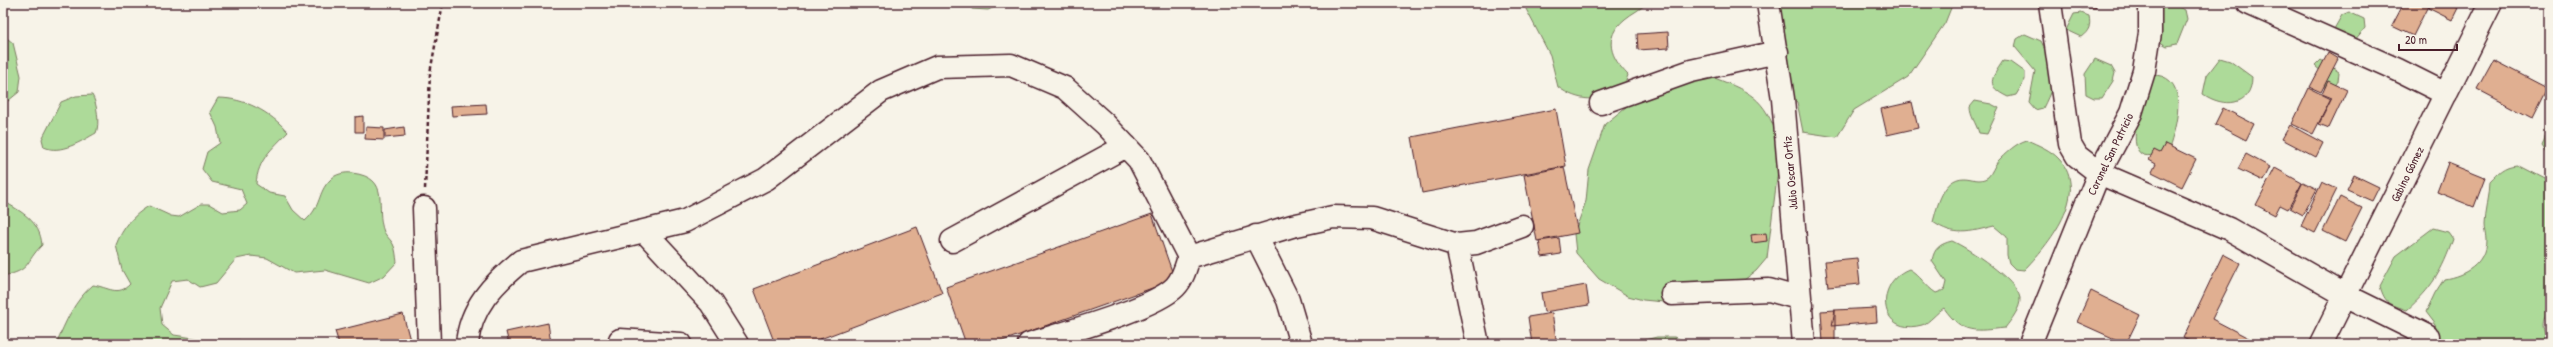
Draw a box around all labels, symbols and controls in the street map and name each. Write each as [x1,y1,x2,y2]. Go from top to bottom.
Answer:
scale bar [2399,26,2457,52]
text: 20 m [2405,31,2427,48]
street label: Coronel San Patricio [2083,110,2137,198]
street label: Julio Oscar Ortíz [1778,135,1802,211]
street label: Gabino Gómez [2386,143,2428,205]

